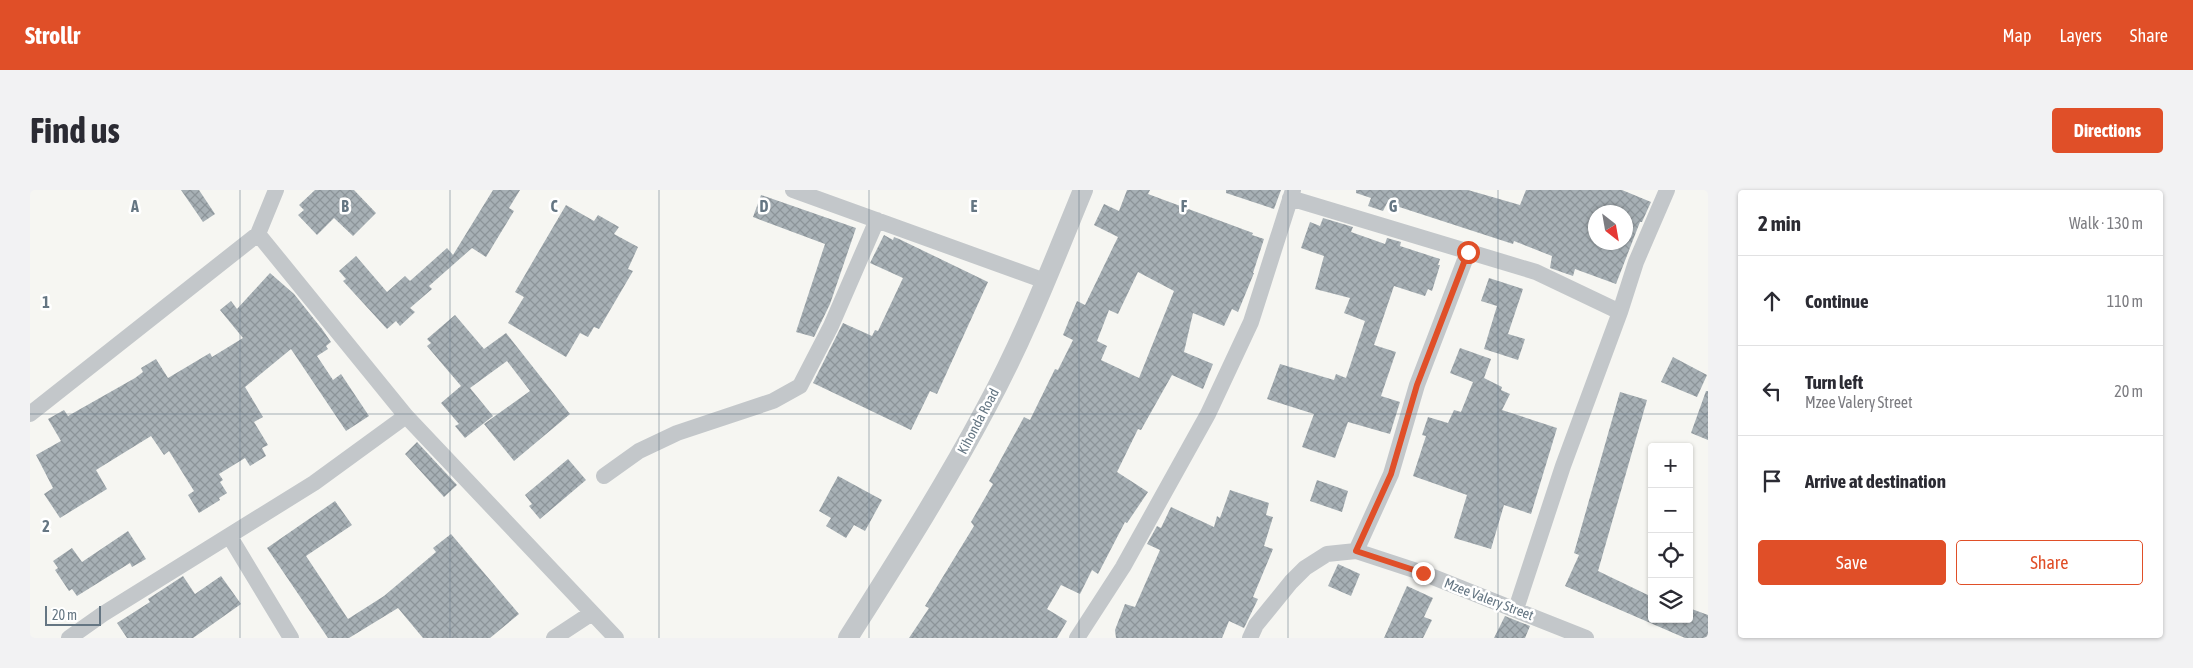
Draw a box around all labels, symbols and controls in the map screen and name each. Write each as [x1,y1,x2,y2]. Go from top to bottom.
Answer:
text: Strollr [25,22,80,49]
text: Map [2002,25,2031,46]
text: Layers [2059,25,2102,46]
text: Share [2130,25,2168,46]
button: Directions [2052,108,2163,153]
text: Find us [30,110,120,150]
text: A [130,197,139,215]
text: B [341,197,349,215]
text: C [550,197,558,215]
text: D [760,197,769,215]
text: E [971,197,978,215]
text: F [1181,197,1188,215]
text: G [1389,197,1398,215]
north arrow [1588,205,1633,250]
text: 2 min [1758,211,1801,235]
text: Walk · 130 m [2069,214,2143,232]
route start [1457,241,1480,264]
icon: ahead [1758,287,1786,315]
text: Continue [1805,290,1869,312]
text: 110 m [2107,292,2143,310]
text: 1 [42,293,50,311]
text: Turn left [1805,371,1863,393]
icon: left [1758,377,1786,405]
text: 20 m [2114,382,2143,400]
street label: Kihonda Road [954,385,1002,457]
text: Mzee Valery Street [1805,393,1913,411]
map controls [1648,443,1693,623]
button: + [1648,443,1693,488]
icon: arrive [1758,467,1786,495]
text: Arrive at destination [1805,470,1946,492]
button: − [1648,488,1693,533]
text: 2 [42,517,50,535]
button: locate [1648,533,1693,578]
button: Save [1758,540,1946,585]
button: Share [1956,540,2143,585]
route end [1412,562,1435,585]
street label: Mzee Valery Street [1442,575,1536,623]
button: layers [1648,578,1693,623]
scale bar [45,603,101,626]
text: 20 m [52,607,77,623]

